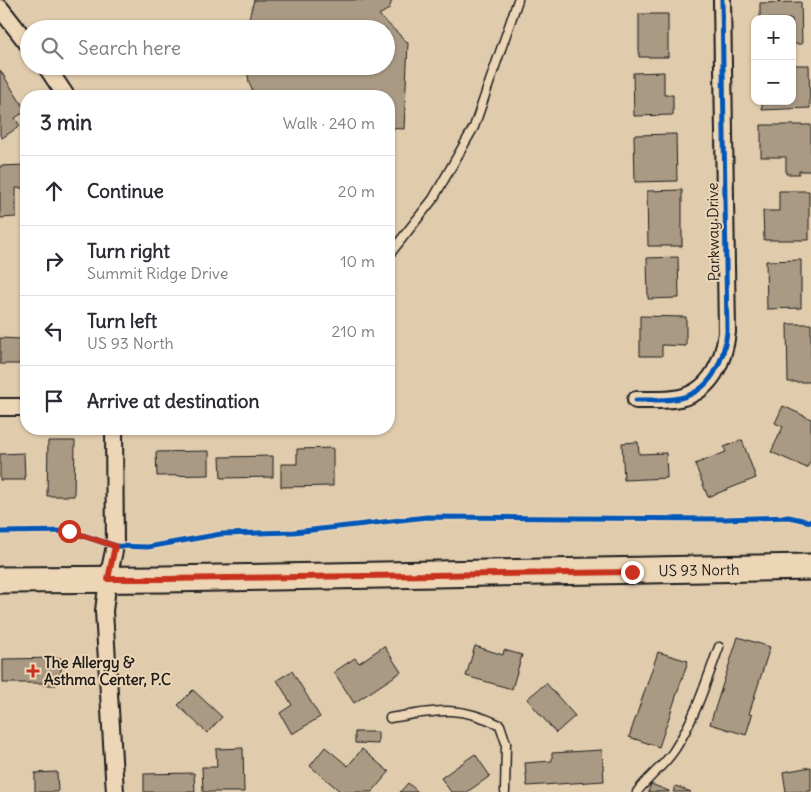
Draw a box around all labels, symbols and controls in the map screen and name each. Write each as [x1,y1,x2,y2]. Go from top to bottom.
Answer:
map controls [751,15,796,105]
button: + [751,15,796,60]
search box [20,20,395,75]
icon: search [38,34,66,62]
text: Search here [78,36,181,60]
button: − [751,60,796,105]
text: 3 min [40,109,92,136]
text: Walk · 240 m [283,113,375,133]
icon: ahead [40,177,68,205]
text: Continue [87,179,164,203]
text: 20 m [338,181,375,201]
street label: Parkway Drive [703,182,723,282]
text: Turn right [87,239,170,263]
icon: right [40,247,68,275]
text: 10 m [340,251,375,271]
text: Summit Ridge Drive [87,263,228,283]
text: Turn left [87,309,157,333]
icon: left [40,317,68,345]
text: 210 m [332,321,375,341]
text: US 93 North [87,333,174,353]
icon: arrive [40,387,68,415]
text: Arrive at destination [87,389,260,413]
route start [58,520,81,543]
street label: US 93 North [658,560,740,580]
route end [621,561,644,584]
place label: The Allergy & Asthma Center, P.C [44,653,171,689]
marker: The Allergy & Asthma Center, P.C [26,664,40,678]

